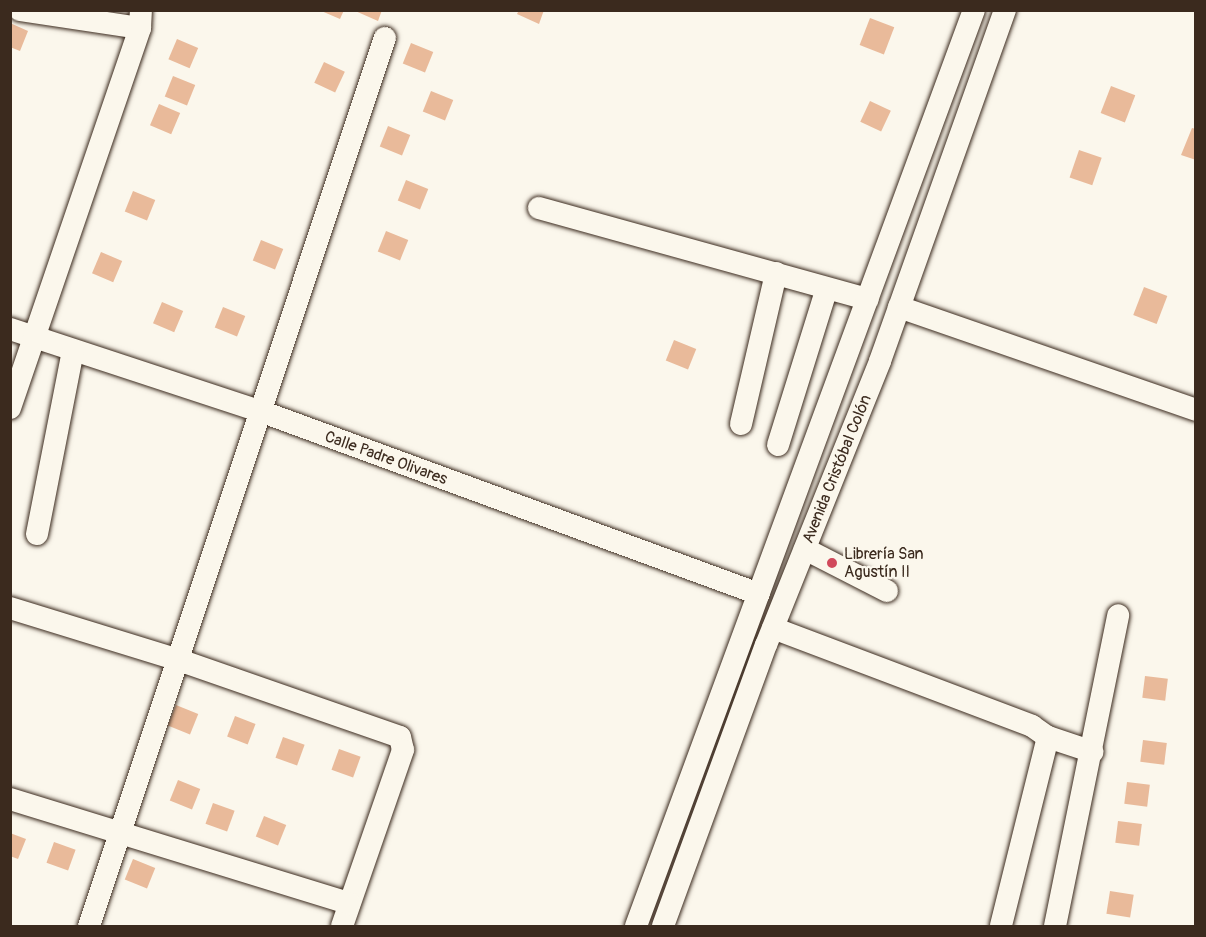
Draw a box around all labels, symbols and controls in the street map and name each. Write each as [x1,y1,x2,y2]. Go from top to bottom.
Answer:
street label: Avenida Cristóbal Colón [798,392,876,546]
street label: Calle Padre Olivares [322,427,450,489]
place label: Librería San Agustín II [844,544,923,582]
marker: Librería San Agustín II [825,556,839,570]

